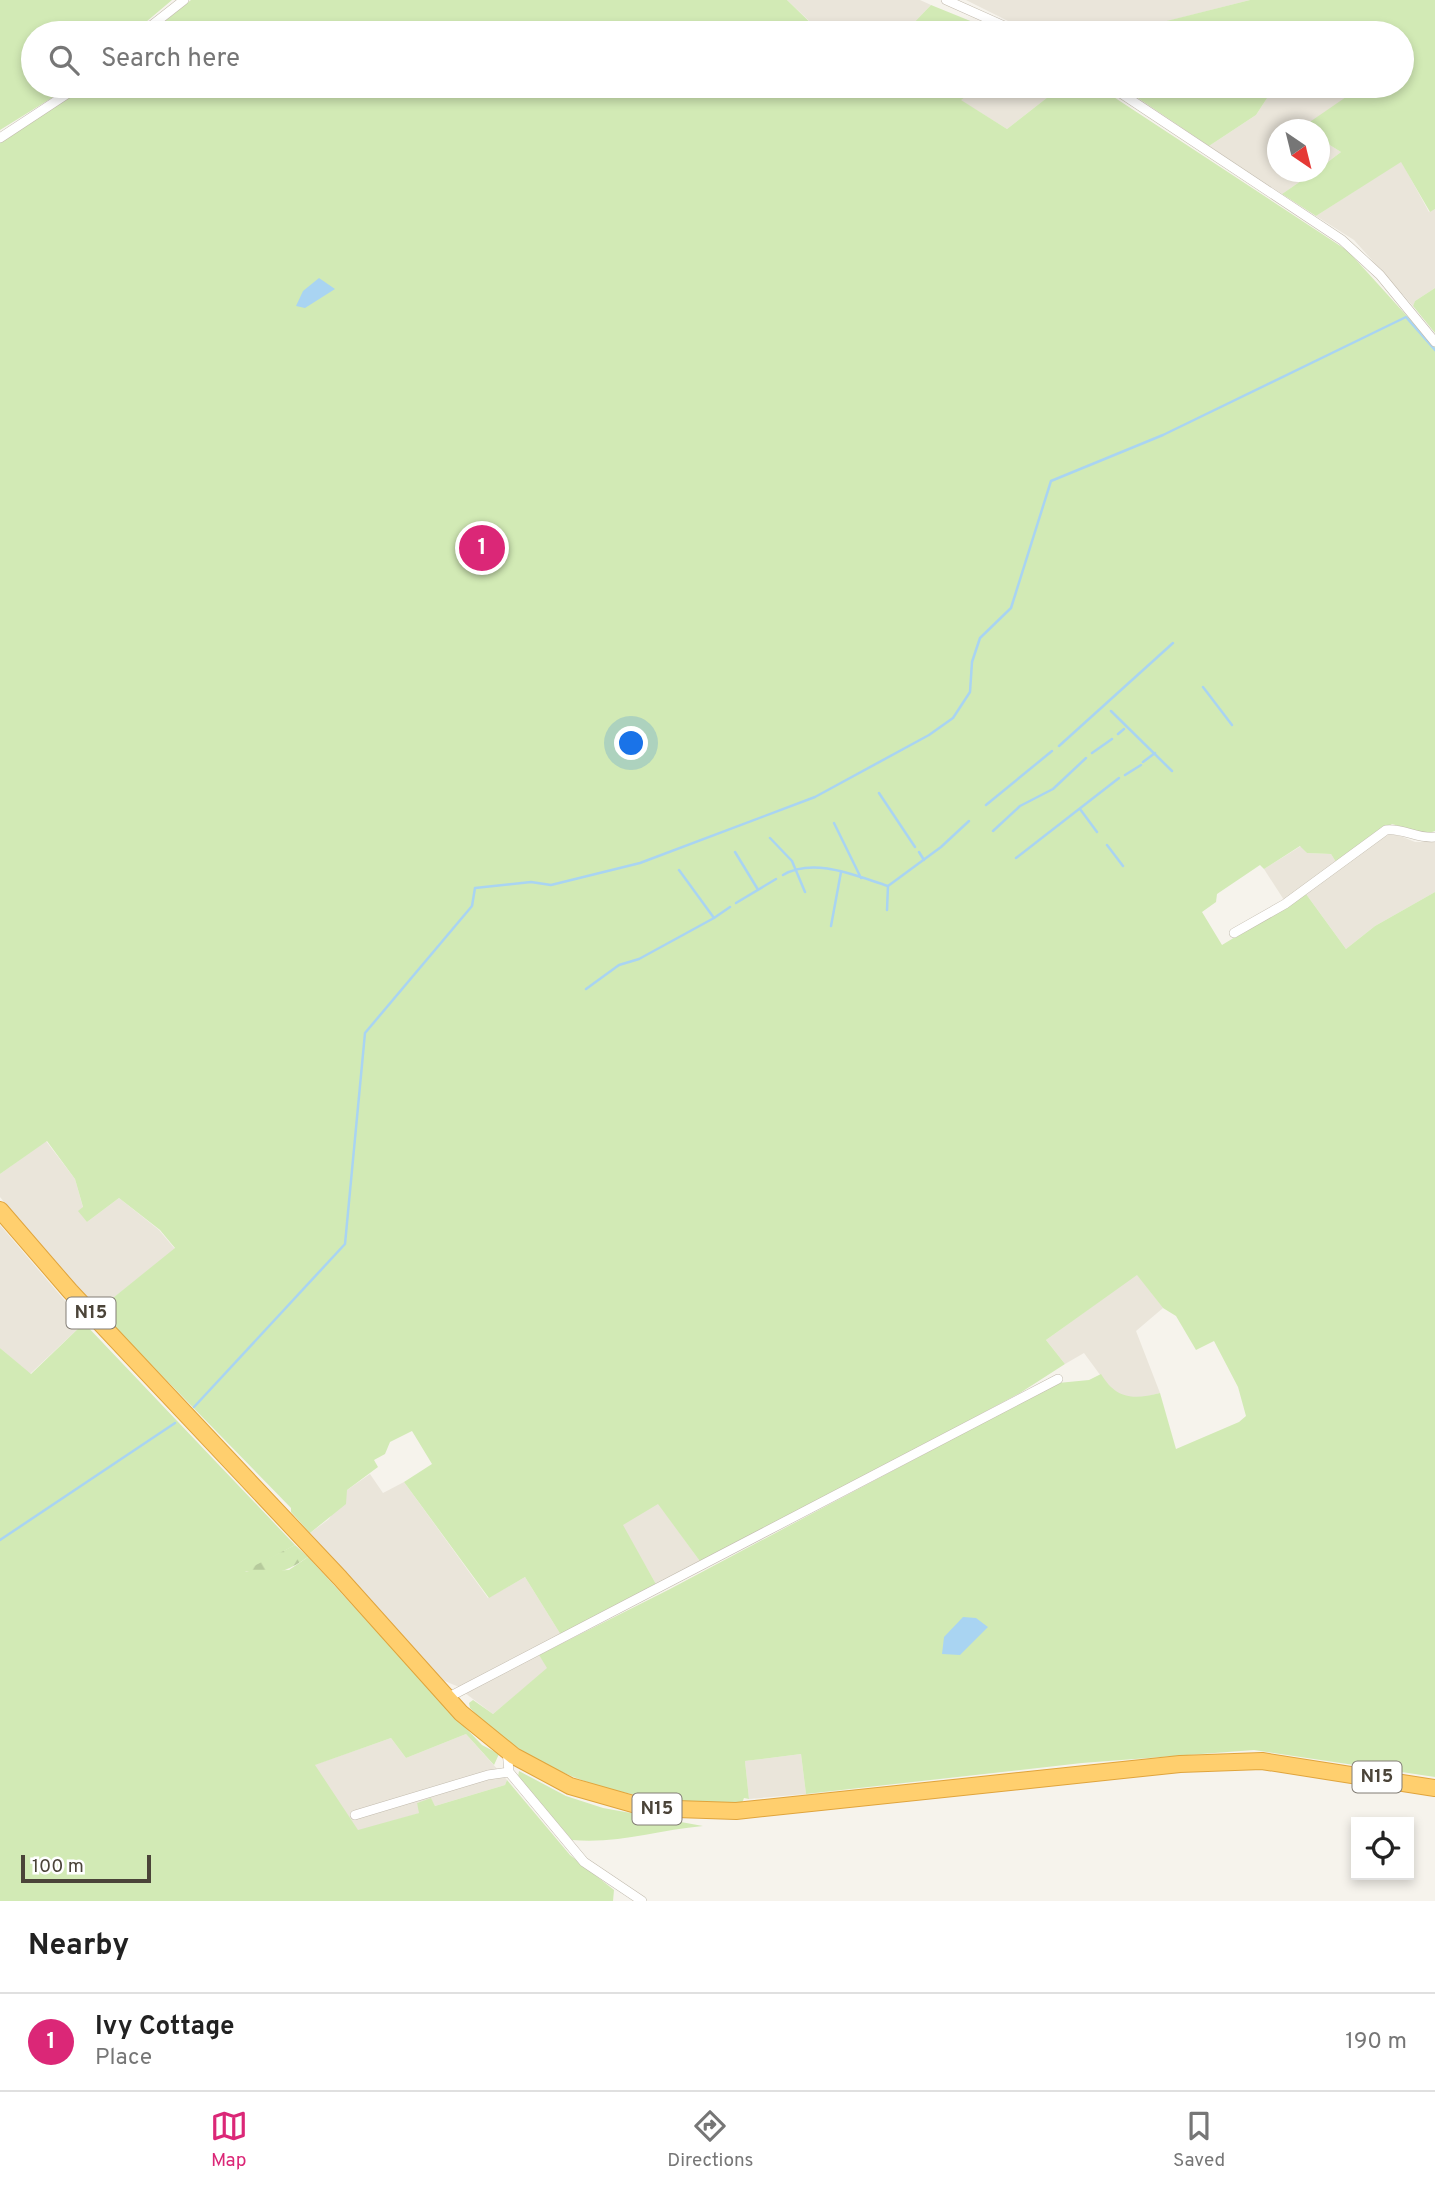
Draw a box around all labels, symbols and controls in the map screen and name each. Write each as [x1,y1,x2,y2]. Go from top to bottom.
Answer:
search box [21,21,1414,98]
icon: search [45,41,83,79]
text: Search here [101,43,240,76]
north arrow [1267,119,1330,182]
pin: 1 [459,522,505,574]
your location [614,726,648,760]
road number: N15 [66,1298,116,1329]
road number: N15 [1352,1762,1402,1792]
road number: N15 [632,1794,682,1825]
map controls [1351,1817,1414,1880]
button: locate [1351,1817,1414,1880]
scale bar [21,1852,150,1884]
text: 100 m [32,1855,84,1879]
text: Nearby [28,1928,129,1965]
text: Ivy Cottage [95,2011,234,2044]
text: 1 [46,2028,56,2057]
text: 190 m [1345,2028,1407,2057]
text: Place [95,2044,152,2073]
tab: Map [210,2107,248,2173]
tab: Directions [667,2107,754,2173]
tab: Saved [1173,2107,1225,2173]

